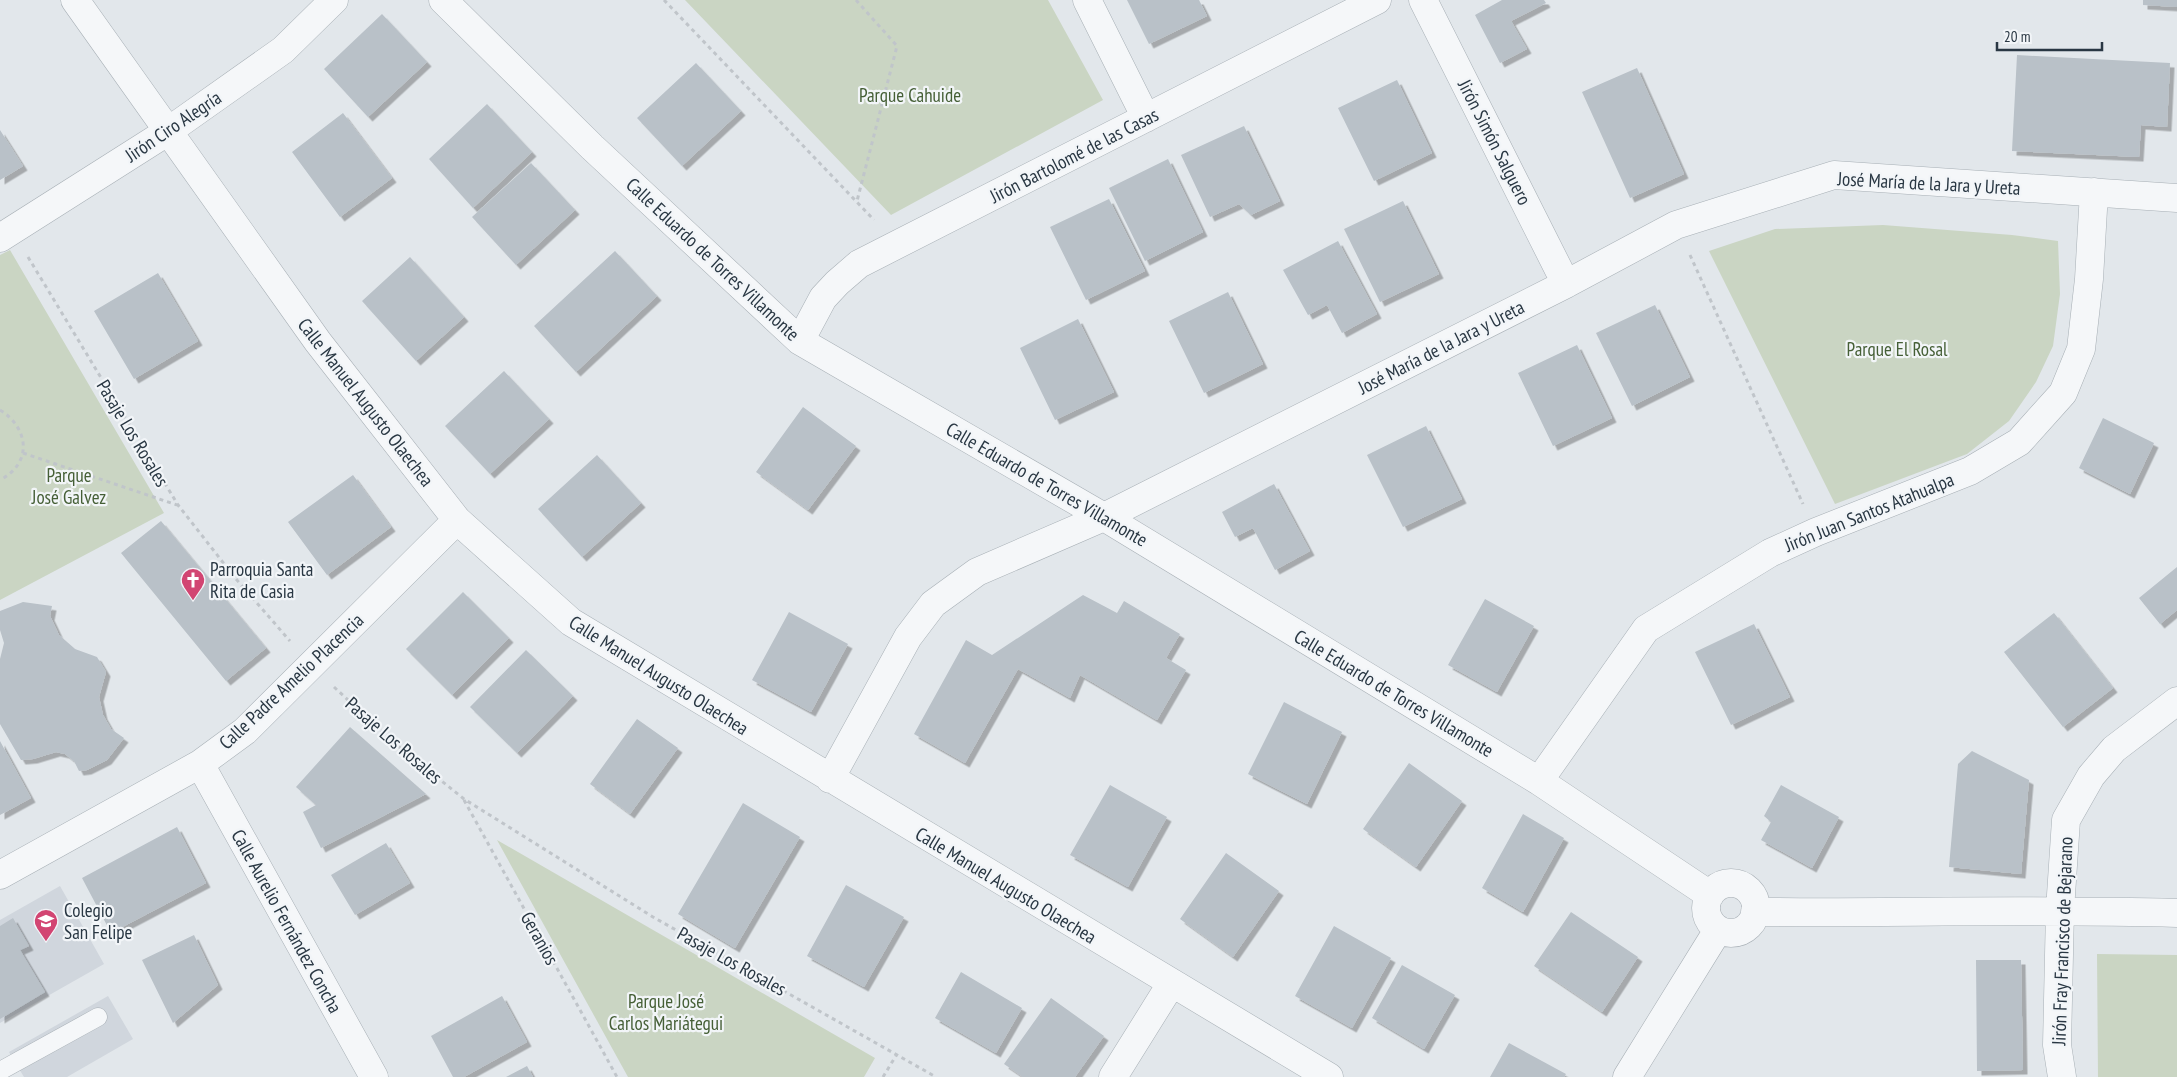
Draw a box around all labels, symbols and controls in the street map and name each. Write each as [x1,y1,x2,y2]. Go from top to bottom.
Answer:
scale bar [1997,20,2102,52]
text: 20 m [2004,27,2030,46]
street label: Jirón Simón Salguero [1453,74,1537,209]
park label: Parque Cahuide [859,83,961,107]
street label: Jirón Ciro Alegría [120,85,226,167]
street label: Jirón Bartolomé de las Casas [985,102,1162,208]
street label: José María de la Jara y Ureta [1836,166,2021,200]
street label: Calle Eduardo de Torres Villamonte [621,172,805,346]
street label: José María de la Jara y Ureta [1353,295,1528,400]
street label: Calle Manuel Augusto Olaechea [293,313,439,491]
park label: Parque El Rosal [1847,337,1948,361]
street label: Pasaje Los Rosales [92,375,174,491]
street label: Calle Eduardo de Torres Villamonte [942,416,1152,552]
park label: Parque José Galvez [31,463,106,509]
street label: Jirón Juan Santos Atahualpa [1780,467,1957,557]
place label: Parroquia Santa Rita de Casia [210,557,313,603]
church icon: Parroquia Santa Rita de Casia [180,567,206,601]
street label: Calle Padre Amelio Placencia [214,608,368,754]
street label: Calle Manuel Augusto Olaechea [565,610,753,740]
street label: Calle Eduardo de Torres Villamonte [1290,624,1498,762]
street label: Pasaje Los Rosales [341,691,447,789]
street label: Calle Manuel Augusto Olaechea [911,821,1101,949]
street label: Calle Aurelio Fernández Concha [226,825,348,1017]
street label: Jirón Fray Francisco de Bejarano [2046,836,2078,1047]
place label: Colegio San Felipe [64,898,133,944]
street label: Geranios [516,907,564,969]
school or university icon: Colegio San Felipe [33,908,59,942]
street label: Pasaje Los Rosales [673,921,791,1001]
park label: Parque José Carlos Mariátegui [609,989,723,1035]

